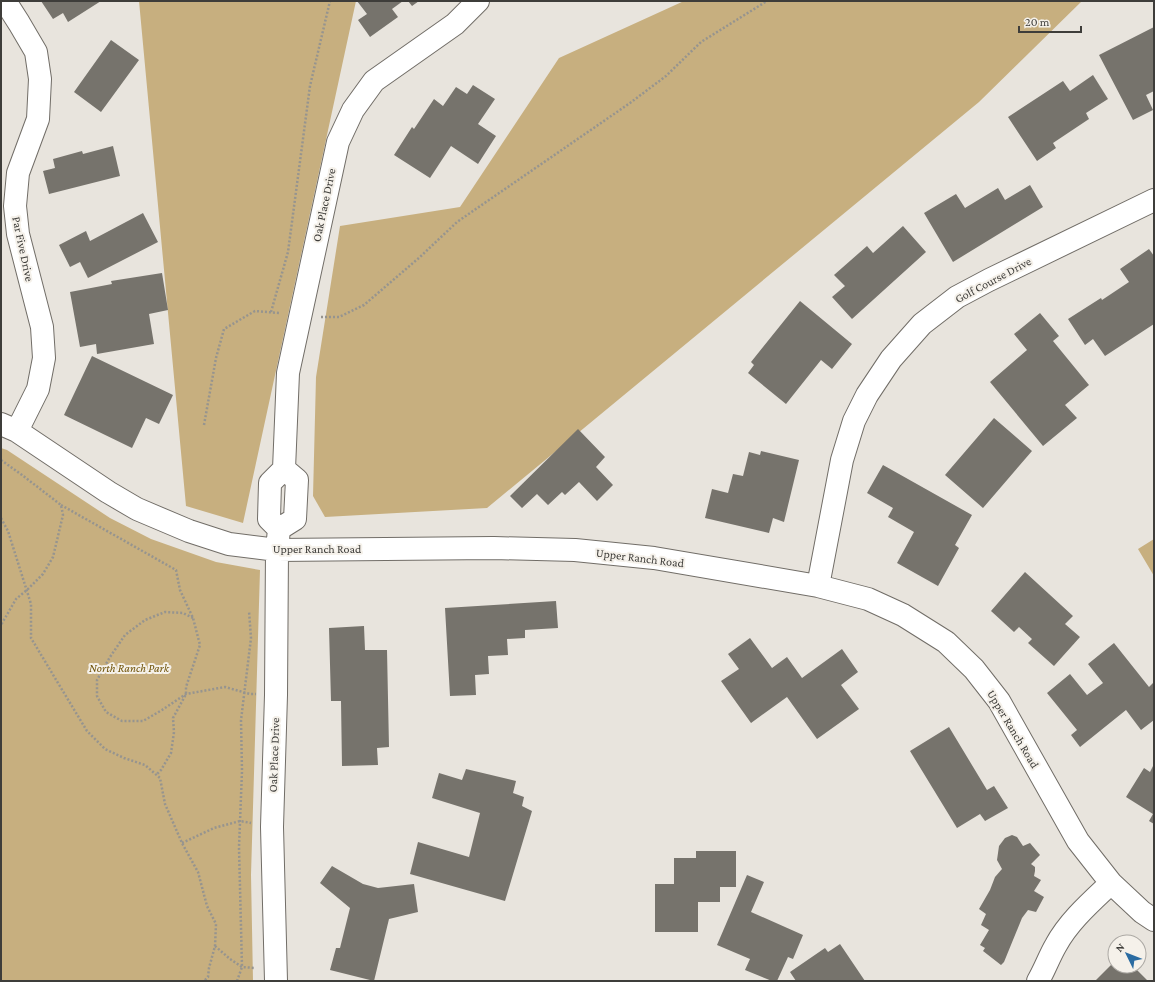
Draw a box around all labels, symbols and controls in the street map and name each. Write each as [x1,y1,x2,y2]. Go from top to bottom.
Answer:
scale bar [1019,8,1081,34]
text: 20 m [1025,15,1050,29]
street label: Oak Place Drive [309,167,339,243]
street label: Par Five Drive [9,215,37,283]
street label: Golf Course Drive [952,254,1034,306]
street label: Upper Ranch Road [273,542,362,556]
street label: Upper Ranch Road [595,546,686,570]
park label: North Ranch Park [89,661,170,675]
street label: Upper Ranch Road [984,687,1042,771]
street label: Oak Place Drive [266,717,282,793]
north arrow [1107,934,1147,974]
text: N [1113,940,1127,954]

